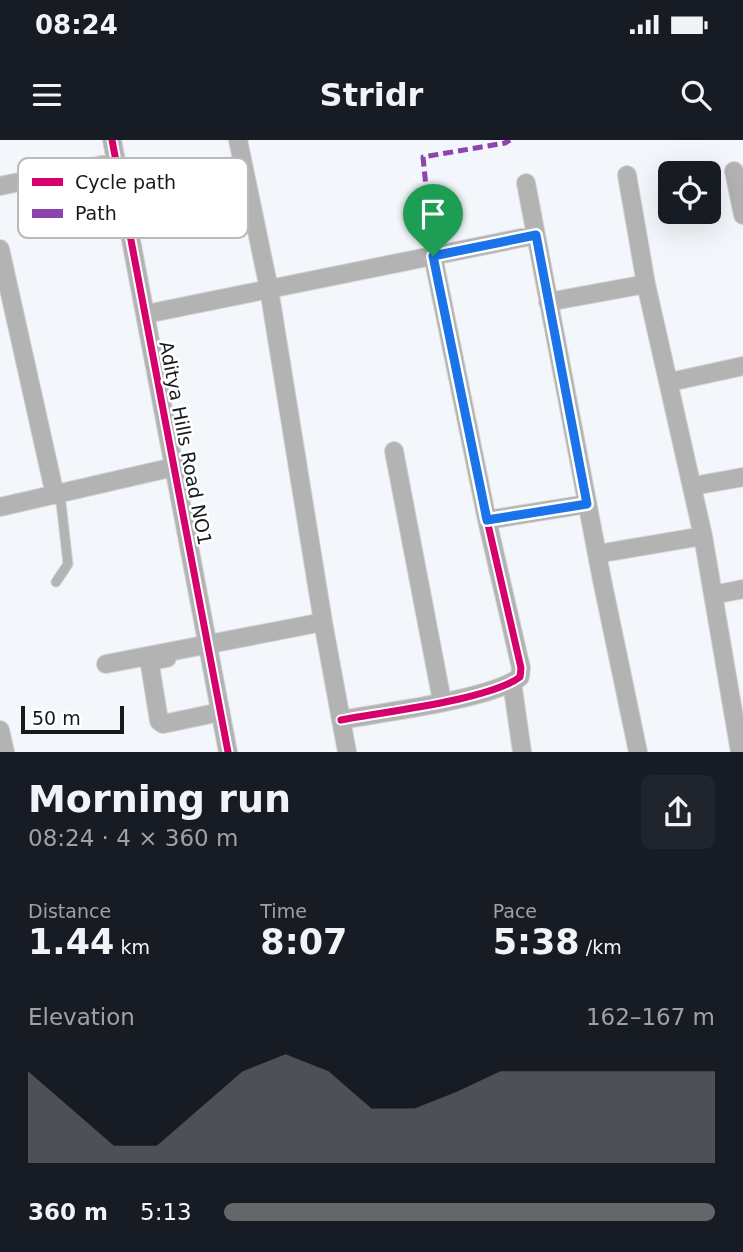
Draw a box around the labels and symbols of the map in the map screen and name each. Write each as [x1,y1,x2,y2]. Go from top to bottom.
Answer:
legend [18,158,248,238]
text: Cycle path [75,171,176,193]
pin [403,184,463,256]
text: Path [75,202,117,224]
street label: Aditya Hills Road NO1 [155,339,217,547]
scale bar [21,702,124,734]

